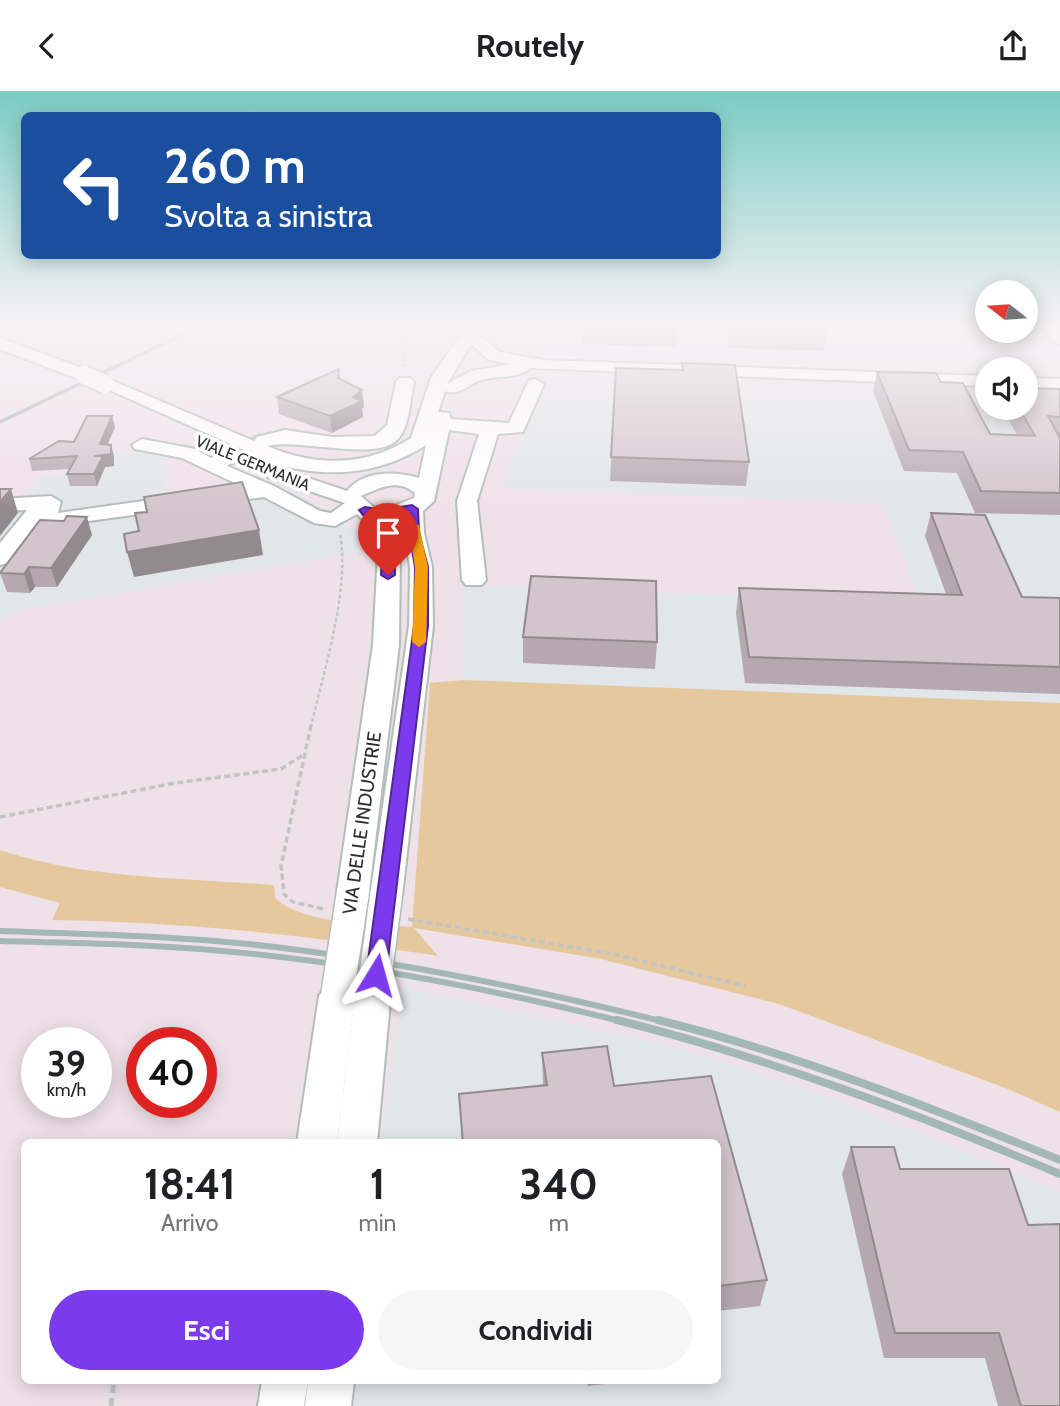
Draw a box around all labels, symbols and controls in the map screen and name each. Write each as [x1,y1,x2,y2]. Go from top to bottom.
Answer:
text: Routely [476,26,584,65]
icon: back [28,27,66,65]
icon: share [994,27,1032,65]
text: 260 m [164,136,306,195]
icon: left [49,140,140,231]
text: Svolta a sinistra [164,196,373,235]
north arrow [975,280,1038,343]
map controls [975,280,1038,420]
button: sound [975,357,1038,420]
street label: VIALE GERMANIA [193,431,313,495]
pin [358,503,418,575]
icon: arrive [369,514,407,552]
street label: VIA DELLE INDUSTRIE [338,730,386,916]
position arrow [339,938,413,1012]
speed limit sign: 40 [126,1027,217,1118]
text: 39 [47,1042,86,1085]
text: km/h [47,1079,86,1101]
text: 18:41 [144,1158,236,1210]
text: 1 [370,1158,385,1210]
text: 340 [520,1158,598,1210]
text: Arrivo [161,1209,218,1237]
text: min [359,1209,396,1237]
text: m [549,1209,569,1237]
button: Esci [49,1290,364,1370]
button: Condividi [378,1290,693,1370]

